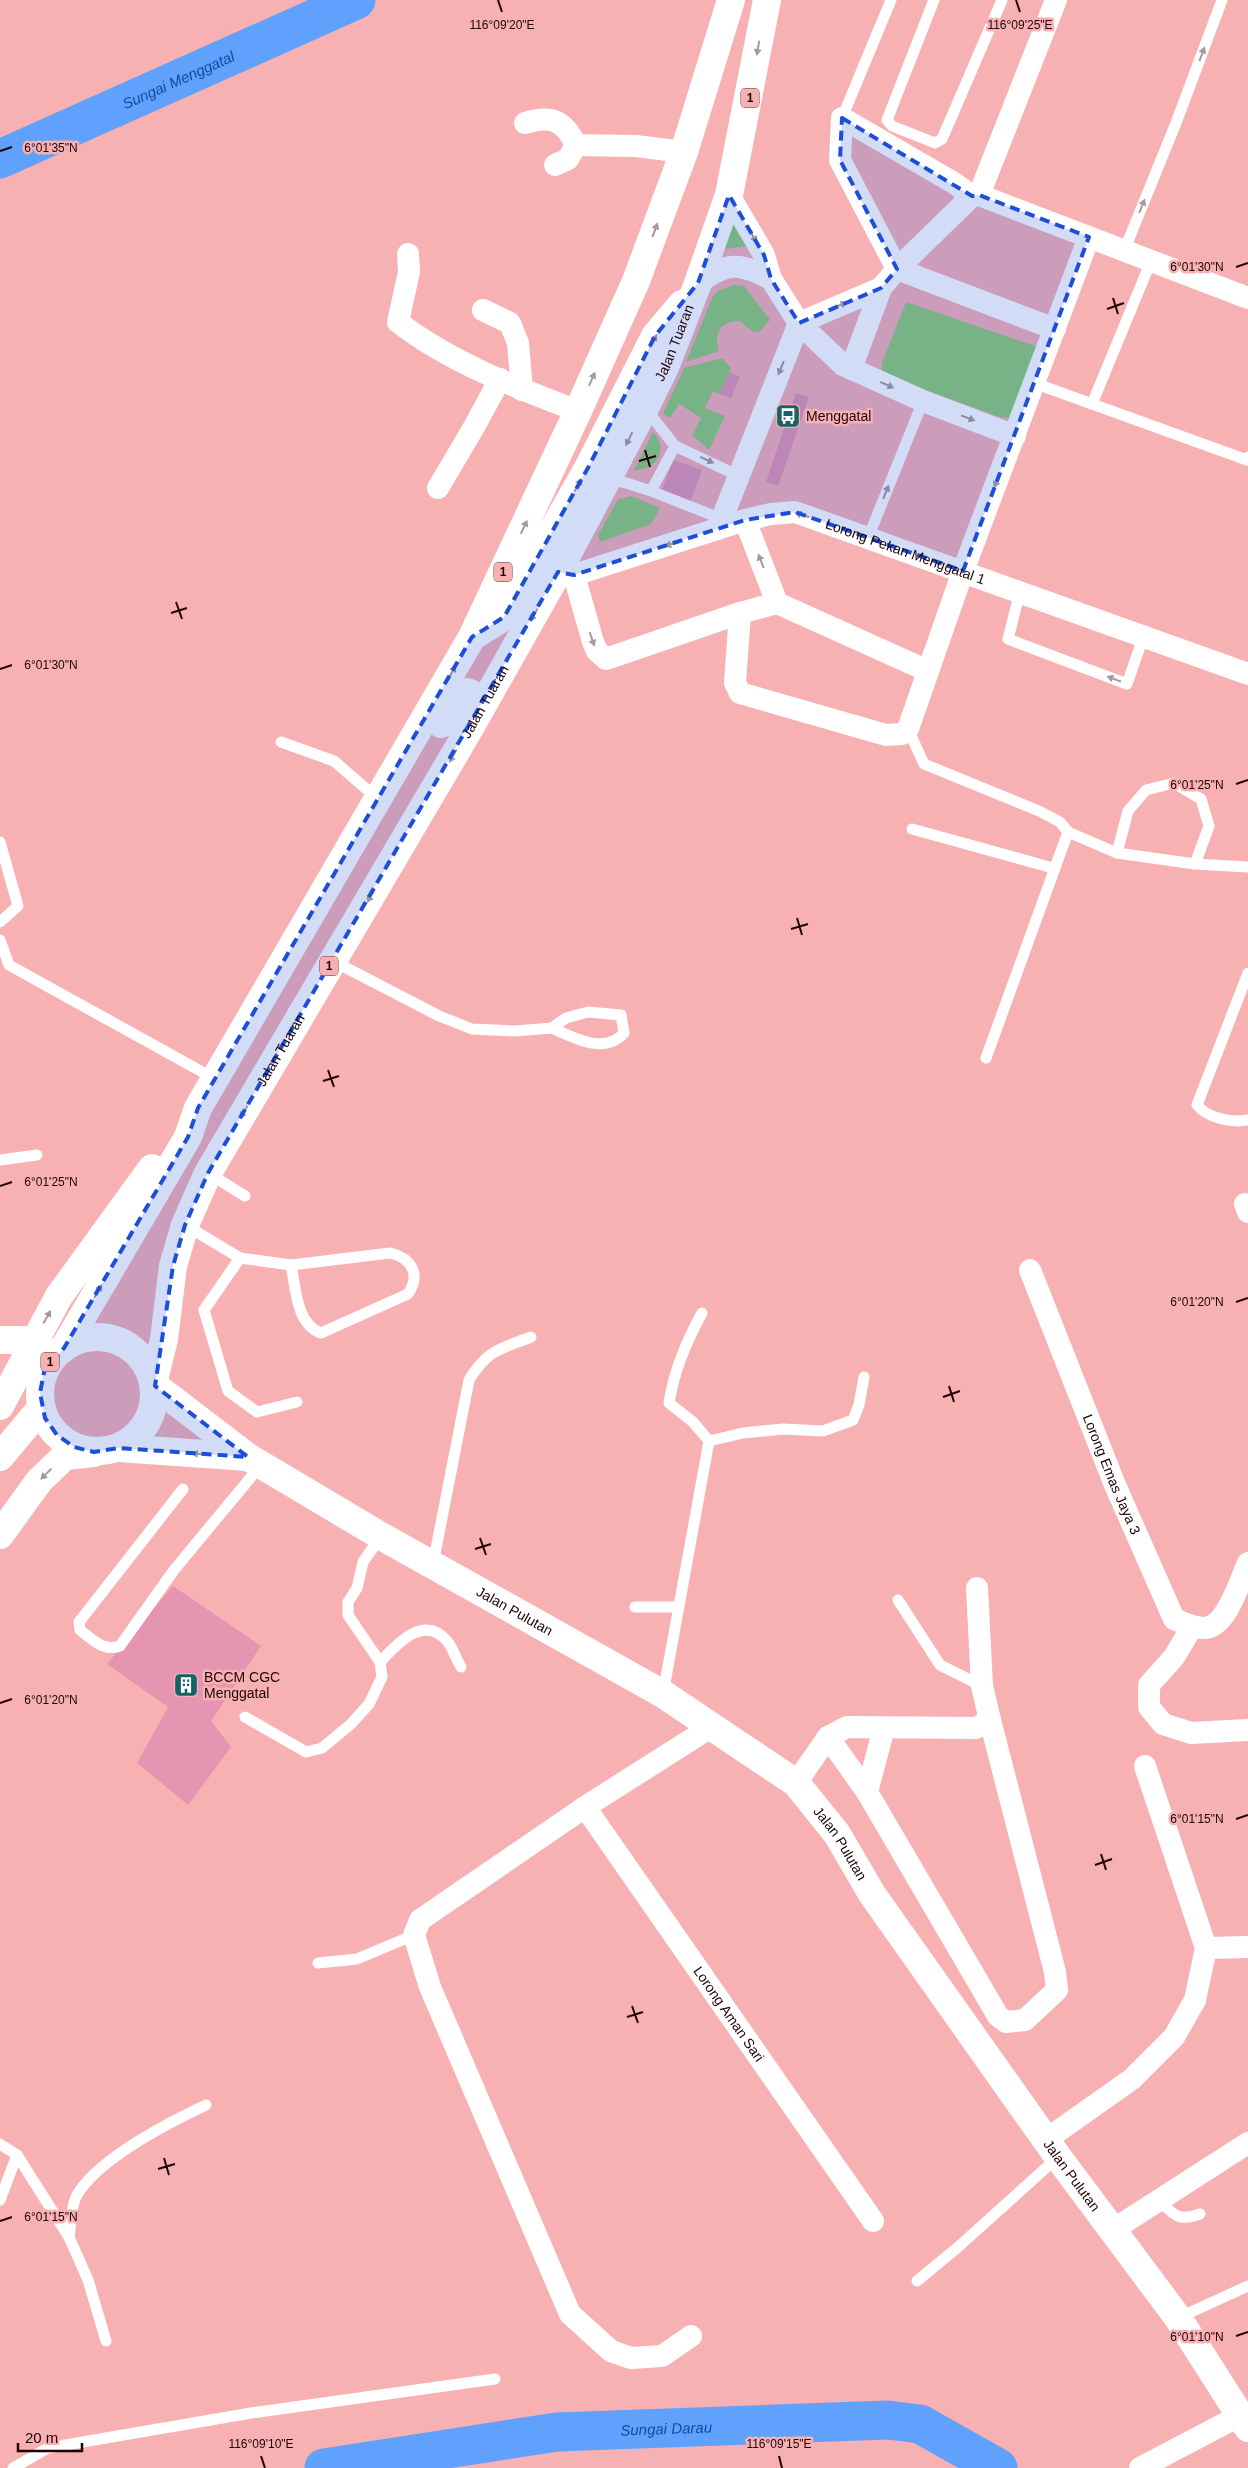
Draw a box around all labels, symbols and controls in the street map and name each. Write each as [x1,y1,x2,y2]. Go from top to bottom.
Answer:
text: 116°09'20"E [469,18,535,32]
text: 116°09'25"E [987,18,1053,32]
one-way arrow [754,40,762,56]
water label: Sungai Menggatal [119,47,237,112]
one-way arrow [1199,47,1206,62]
road number: 1 [741,89,759,108]
text: 6°01'35"N [24,141,78,155]
one-way arrow [1139,198,1146,213]
one-way arrow [652,222,659,237]
one-way arrow [749,229,758,242]
text: 6°01'30"N [1170,260,1224,274]
one-way arrow [833,301,847,309]
street label: Jalan Tuaran [651,302,697,384]
one-way arrow [648,335,657,348]
one-way arrow [777,361,785,376]
one-way arrow [589,372,597,386]
one-way arrow [880,381,894,389]
bus stop icon: Menggatal [775,403,801,429]
place label: Menggatal [806,408,871,424]
one-way arrow [961,414,976,422]
one-way arrow [625,432,633,446]
one-way arrow [700,457,714,465]
one-way arrow [993,474,1000,489]
one-way arrow [574,478,582,493]
one-way arrow [883,485,891,500]
one-way arrow [794,510,809,518]
street label: Lorong Pekan Menggatal 1 [824,516,988,587]
one-way arrow [520,520,528,534]
one-way arrow [664,540,679,548]
one-way arrow [757,553,765,568]
road number: 1 [494,562,512,582]
one-way arrow [529,608,538,621]
one-way arrow [589,632,597,647]
text: 6°01'30"N [24,658,78,672]
street label: Jalan Tuaran [458,662,512,741]
one-way arrow [447,666,456,679]
one-way arrow [1106,675,1121,683]
one-way arrow [449,748,457,763]
text: 6°01'25"N [1170,778,1224,792]
one-way arrow [366,889,375,902]
road number: 1 [320,956,338,976]
street label: Jalan Tuaran [253,1011,308,1089]
one-way arrow [240,1105,249,1118]
text: 6°01'25"N [24,1175,78,1189]
one-way arrow [93,1284,102,1297]
text: 6°01'20"N [1170,1295,1224,1309]
one-way arrow [43,1310,52,1323]
road number: 1 [41,1352,59,1371]
street label: Lorong Emas Jaya 3 [1080,1412,1144,1537]
one-way arrow [191,1450,207,1458]
one-way arrow [41,1468,53,1480]
street label: Jalan Pulutan [474,1583,556,1639]
place label: BCCM CGC Menggatal [204,1669,280,1701]
building icon: BCCM CGC Menggatal [173,1672,199,1698]
text: 6°01'20"N [24,1693,78,1707]
street label: Jalan Pulutan [810,1803,870,1883]
text: 6°01'15"N [1170,1812,1224,1826]
street label: Lorong Aman Sari [690,1963,768,2064]
street label: Jalan Pulutan [1040,2136,1104,2214]
text: 6°01'15"N [24,2210,78,2224]
text: 6°01'10"N [1170,2330,1224,2344]
water label: Sungai Darau [620,2418,713,2438]
scale bar [18,2420,81,2452]
text: 20 m [25,2429,58,2446]
text: 116°09'10"E [228,2437,294,2451]
text: 116°09'15"E [746,2437,812,2451]

